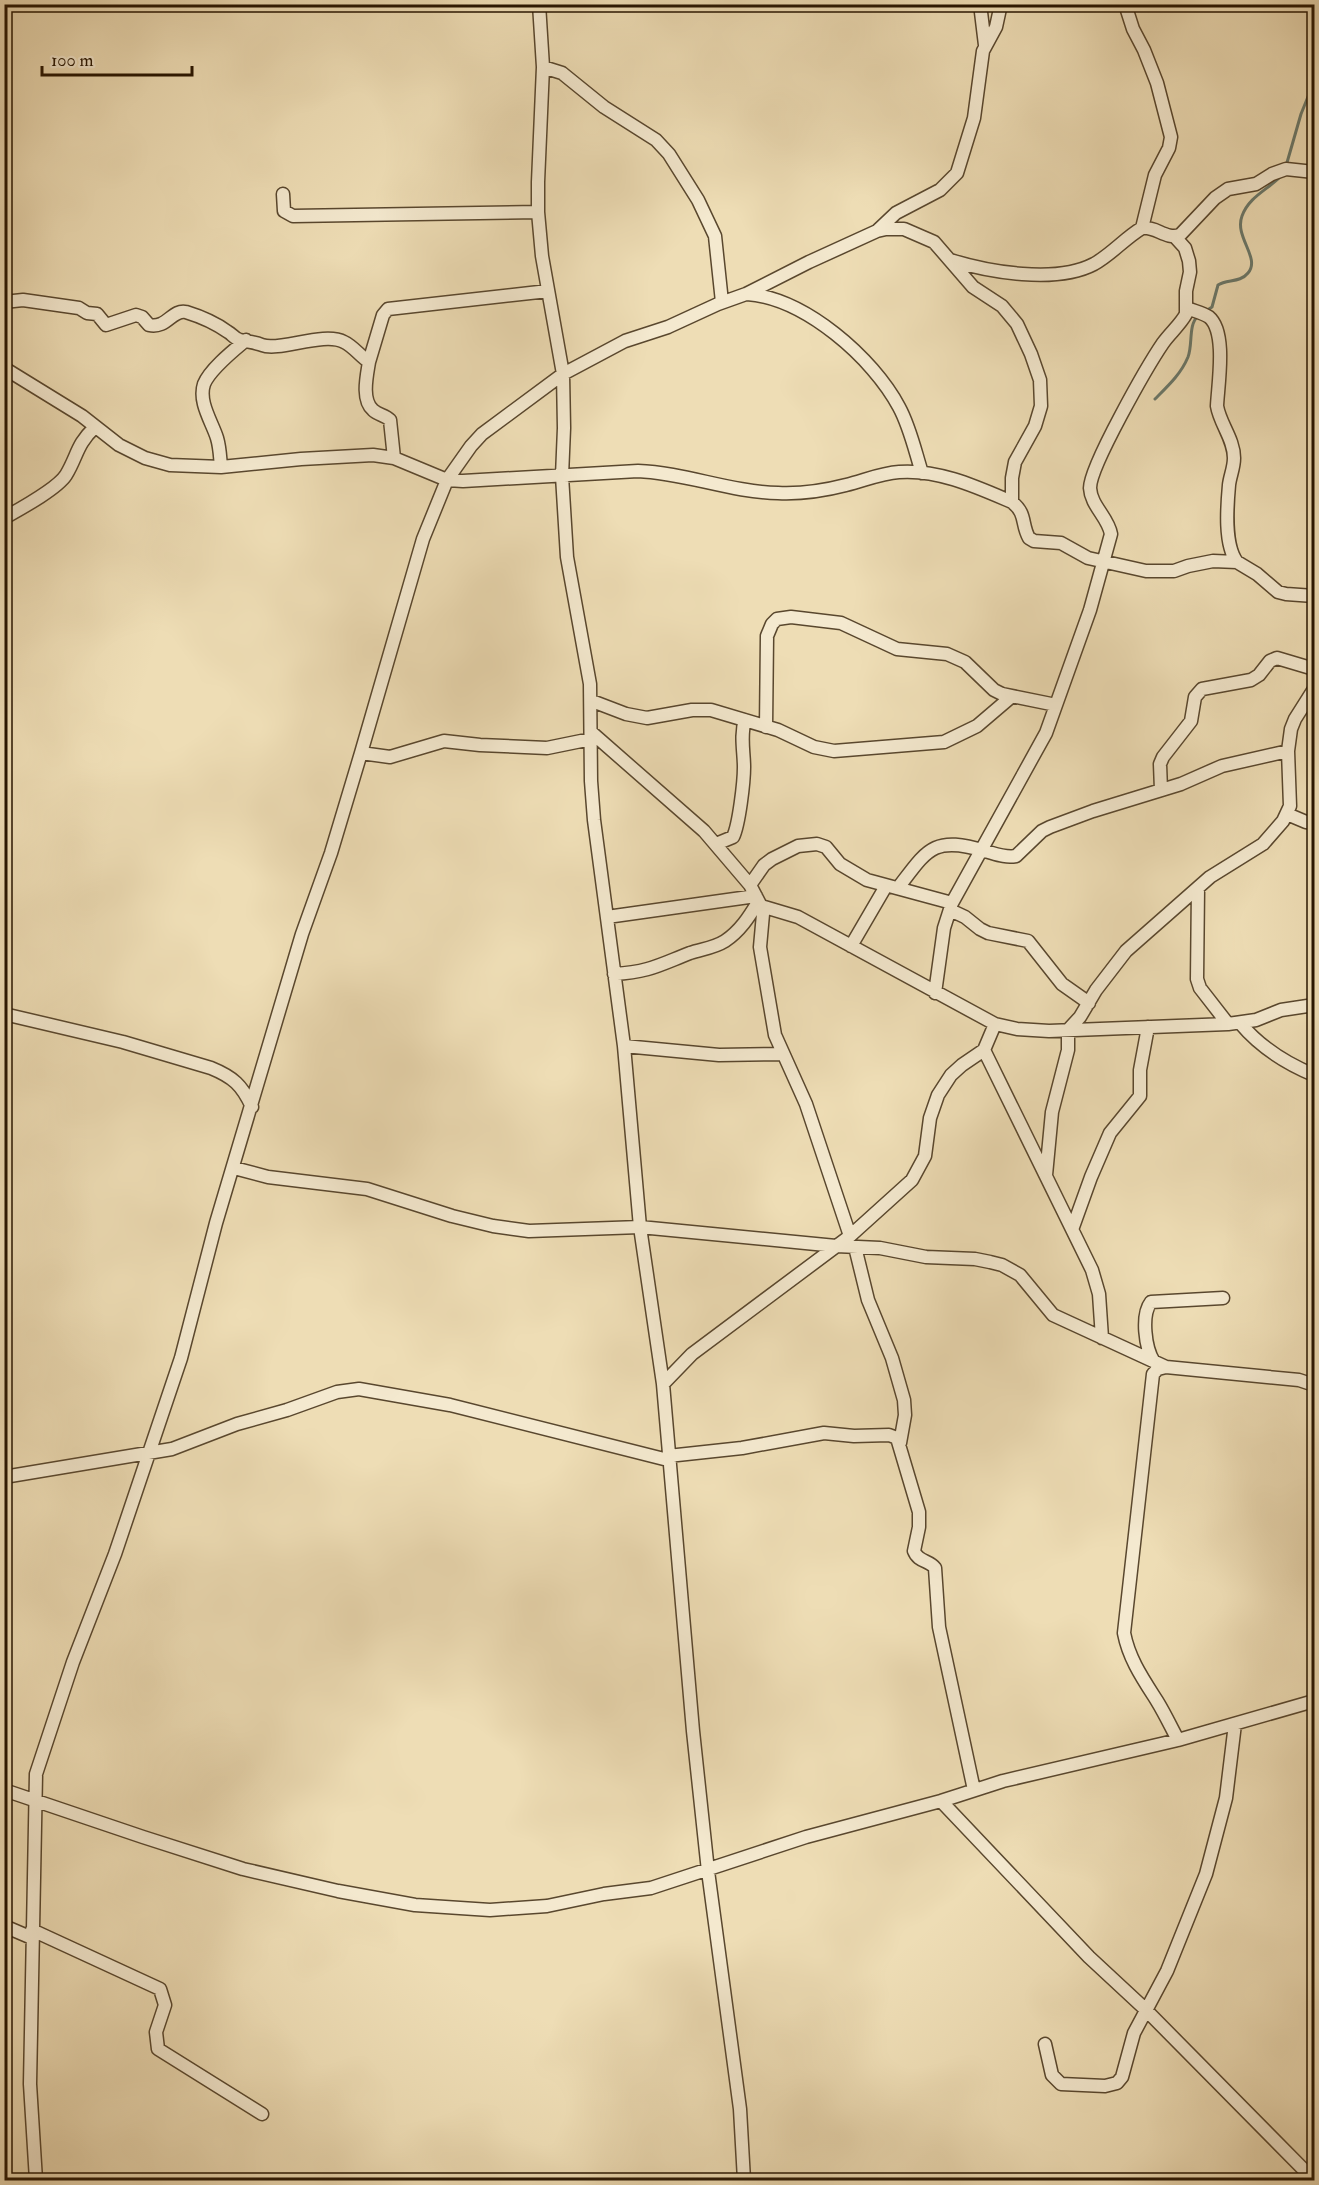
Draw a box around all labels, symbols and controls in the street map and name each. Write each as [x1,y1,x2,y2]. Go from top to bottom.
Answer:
scale bar [42,39,192,77]
text: 100 m [51,49,94,72]

